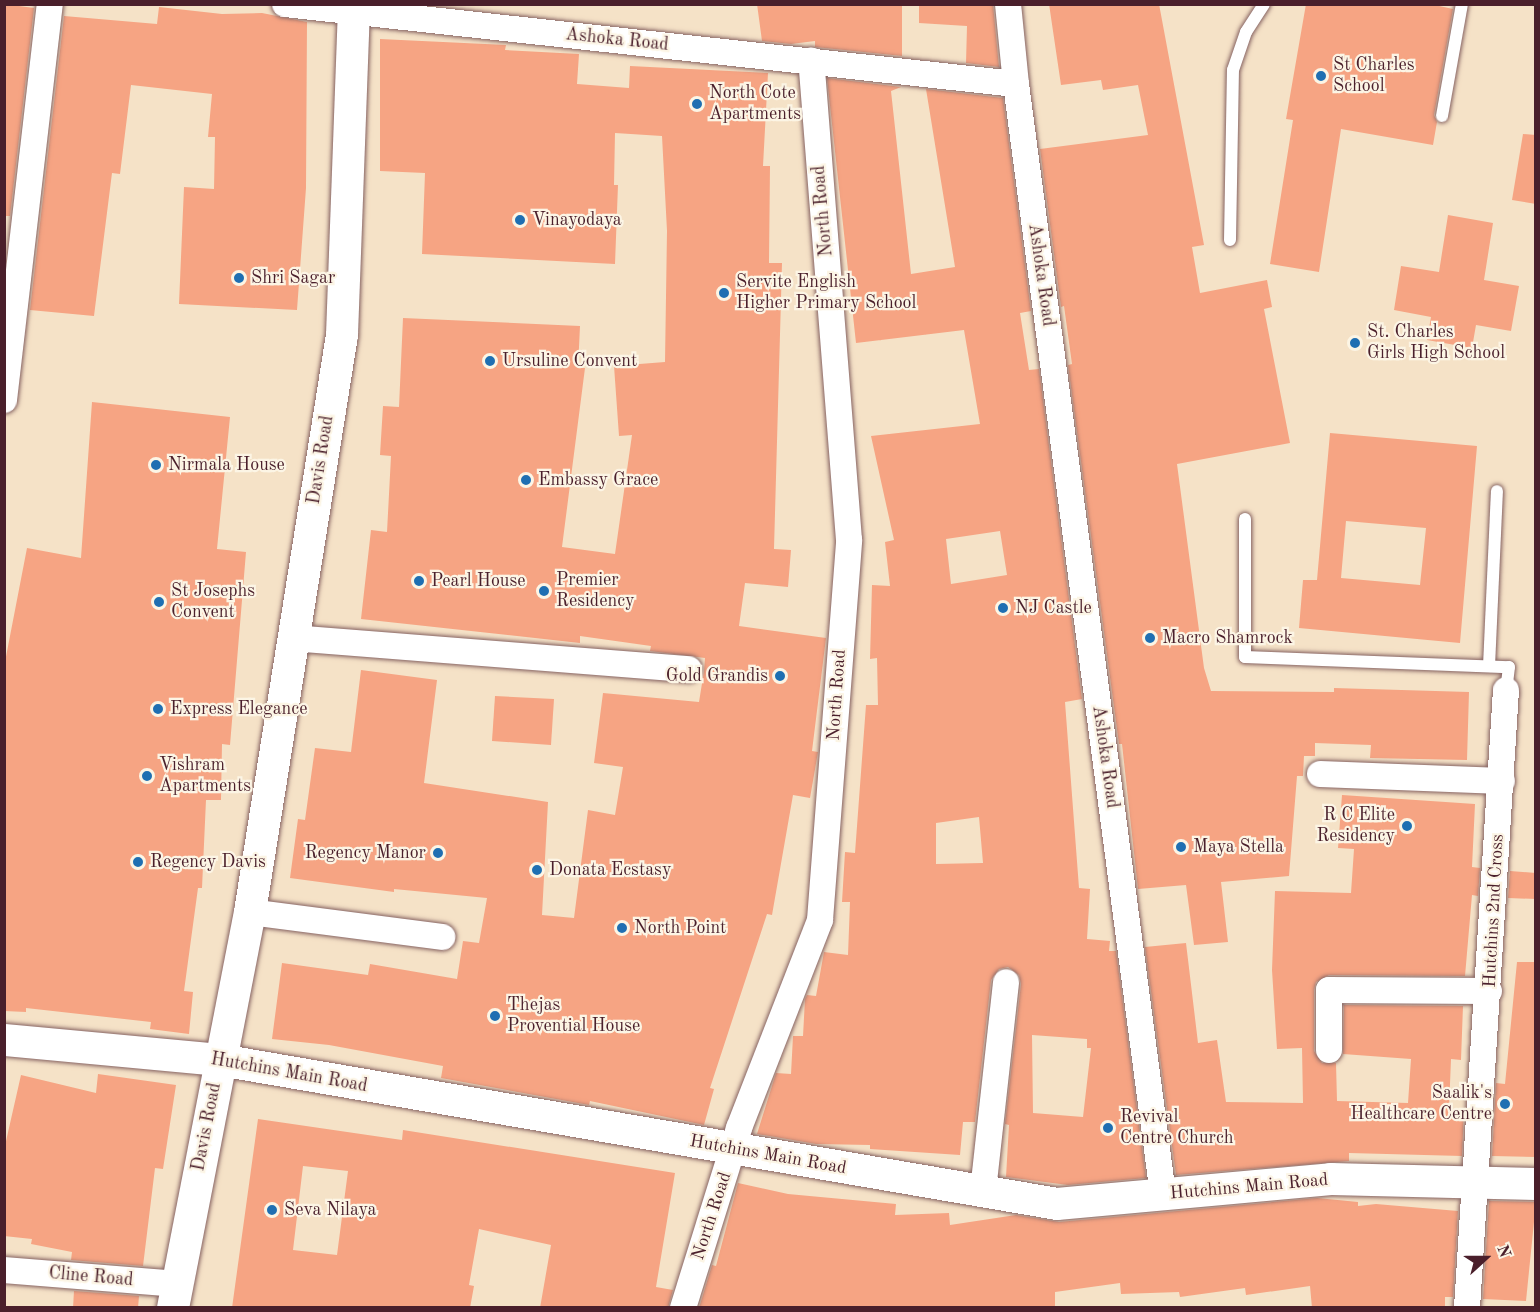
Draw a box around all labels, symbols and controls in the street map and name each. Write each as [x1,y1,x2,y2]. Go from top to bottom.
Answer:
street label: Ashoka Road [564,24,670,56]
place label: St Charles School [1333,55,1415,98]
marker: St Charles School [1314,69,1328,83]
place label: North Cote Apartments [709,83,801,125]
marker: North Cote Apartments [690,97,704,111]
street label: North Road [808,165,838,257]
place label: Vinayodaya [532,209,622,231]
marker: Vinayodaya [513,213,527,227]
street label: Ashoka Road [1023,222,1059,328]
place label: Shri Sagar [251,267,335,289]
marker: Shri Sagar [232,271,246,285]
place label: Servite English Higher Primary School [736,272,916,314]
marker: Servite English Higher Primary School [717,286,731,300]
place label: St. Charles Girls High School [1367,322,1505,364]
marker: St. Charles Girls High School [1348,336,1362,350]
place label: Ursuline Convent [502,350,637,372]
marker: Ursuline Convent [483,354,497,368]
street label: Davis Road [303,414,339,506]
place label: Nirmala House [168,454,285,476]
marker: Nirmala House [149,458,163,472]
place label: Embassy Grace [538,469,658,491]
marker: Embassy Grace [519,473,533,487]
place label: Pearl House [431,570,526,592]
place label: Premier Residency [556,570,635,612]
marker: Pearl House [412,574,426,588]
place label: St Josephs Convent [171,581,255,624]
marker: Premier Residency [537,584,551,598]
marker: St Josephs Convent [152,595,166,609]
place label: NJ Castle [1015,597,1092,619]
marker: NJ Castle [996,601,1010,615]
place label: Macro Shamrock [1162,627,1293,649]
marker: Macro Shamrock [1143,631,1157,645]
street label: North Road [823,649,851,741]
place label: Gold Grandis [666,665,768,687]
marker: Gold Grandis [773,669,787,683]
place label: Express Elegance [170,698,307,720]
marker: Express Elegance [151,702,165,716]
street label: Ashoka Road [1087,704,1123,810]
place label: Vishram Apartments [159,755,251,798]
marker: Vishram Apartments [140,769,154,783]
place label: R C Elite Residency [1316,805,1395,848]
marker: R C Elite Residency [1400,819,1414,833]
street label: Hutchins 2nd Cross [1479,834,1509,988]
place label: Maya Stella [1193,836,1284,858]
marker: Maya Stella [1174,840,1188,854]
place label: Regency Manor [305,842,426,864]
marker: Regency Manor [431,846,445,860]
place label: Regency Davis [150,851,266,873]
marker: Regency Davis [131,855,145,869]
place label: Donata Ecstasy [549,859,671,881]
marker: Donata Ecstasy [530,863,544,877]
place label: North Point [634,917,726,939]
marker: North Point [615,921,629,935]
place label: Thejas Provential House [507,995,640,1038]
marker: Thejas Provential House [488,1009,502,1023]
street label: Hutchins Main Road [209,1049,369,1097]
street label: Davis Road [188,1081,226,1173]
place label: Saalik's Healthcare Centre [1350,1083,1492,1126]
marker: Saalik's Healthcare Centre [1496,1095,1514,1113]
place label: Revival Centre Church [1120,1107,1234,1150]
marker: Revival Centre Church [1101,1121,1115,1135]
street label: Hutchins Main Road [688,1131,848,1179]
street label: North Road [688,1169,736,1263]
street label: Hutchins Main Road [1169,1169,1329,1205]
place label: Seva Nilaya [284,1199,376,1221]
marker: Seva Nilaya [265,1203,279,1217]
north arrow [1456,1228,1516,1288]
text: N [1493,1243,1512,1260]
street label: Cline Road [48,1263,134,1291]

